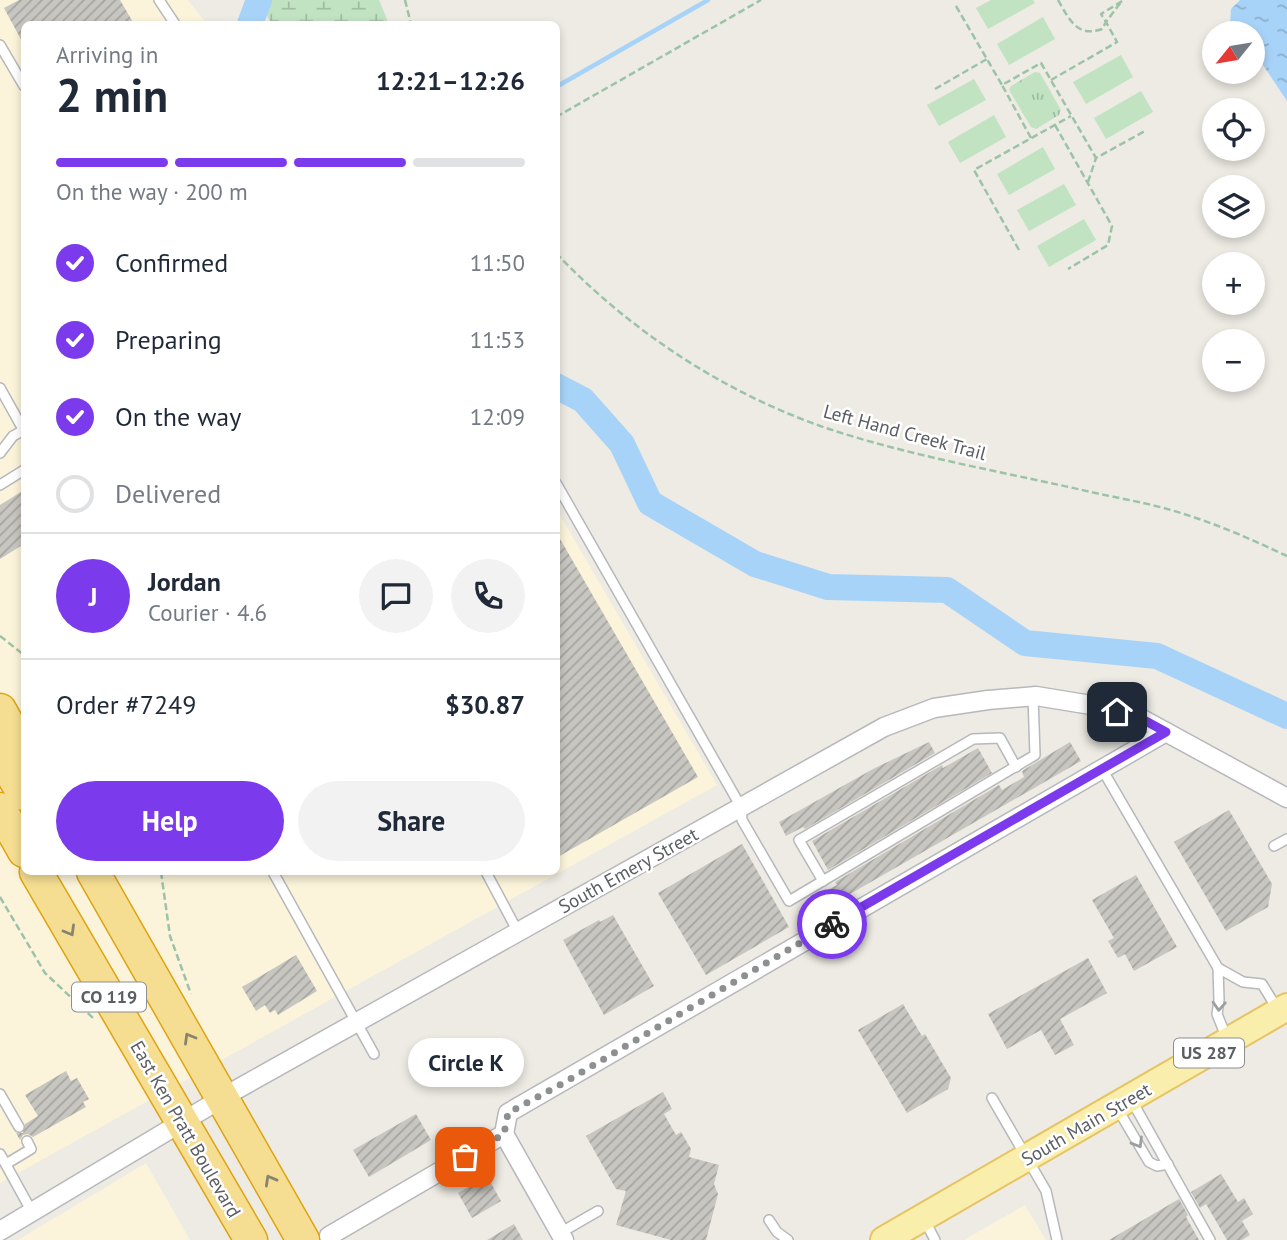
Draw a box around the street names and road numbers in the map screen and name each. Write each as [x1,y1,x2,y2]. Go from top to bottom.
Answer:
street label: Left Hand Creek Trail [821,399,990,465]
street label: South Emery Street [554,821,702,918]
road number: CO 119 [72,982,146,1012]
street label: East Ken Pratt Boulevard [126,1036,246,1222]
road number: US 287 [1174,1038,1244,1068]
street label: South Main Street [1017,1077,1156,1171]

